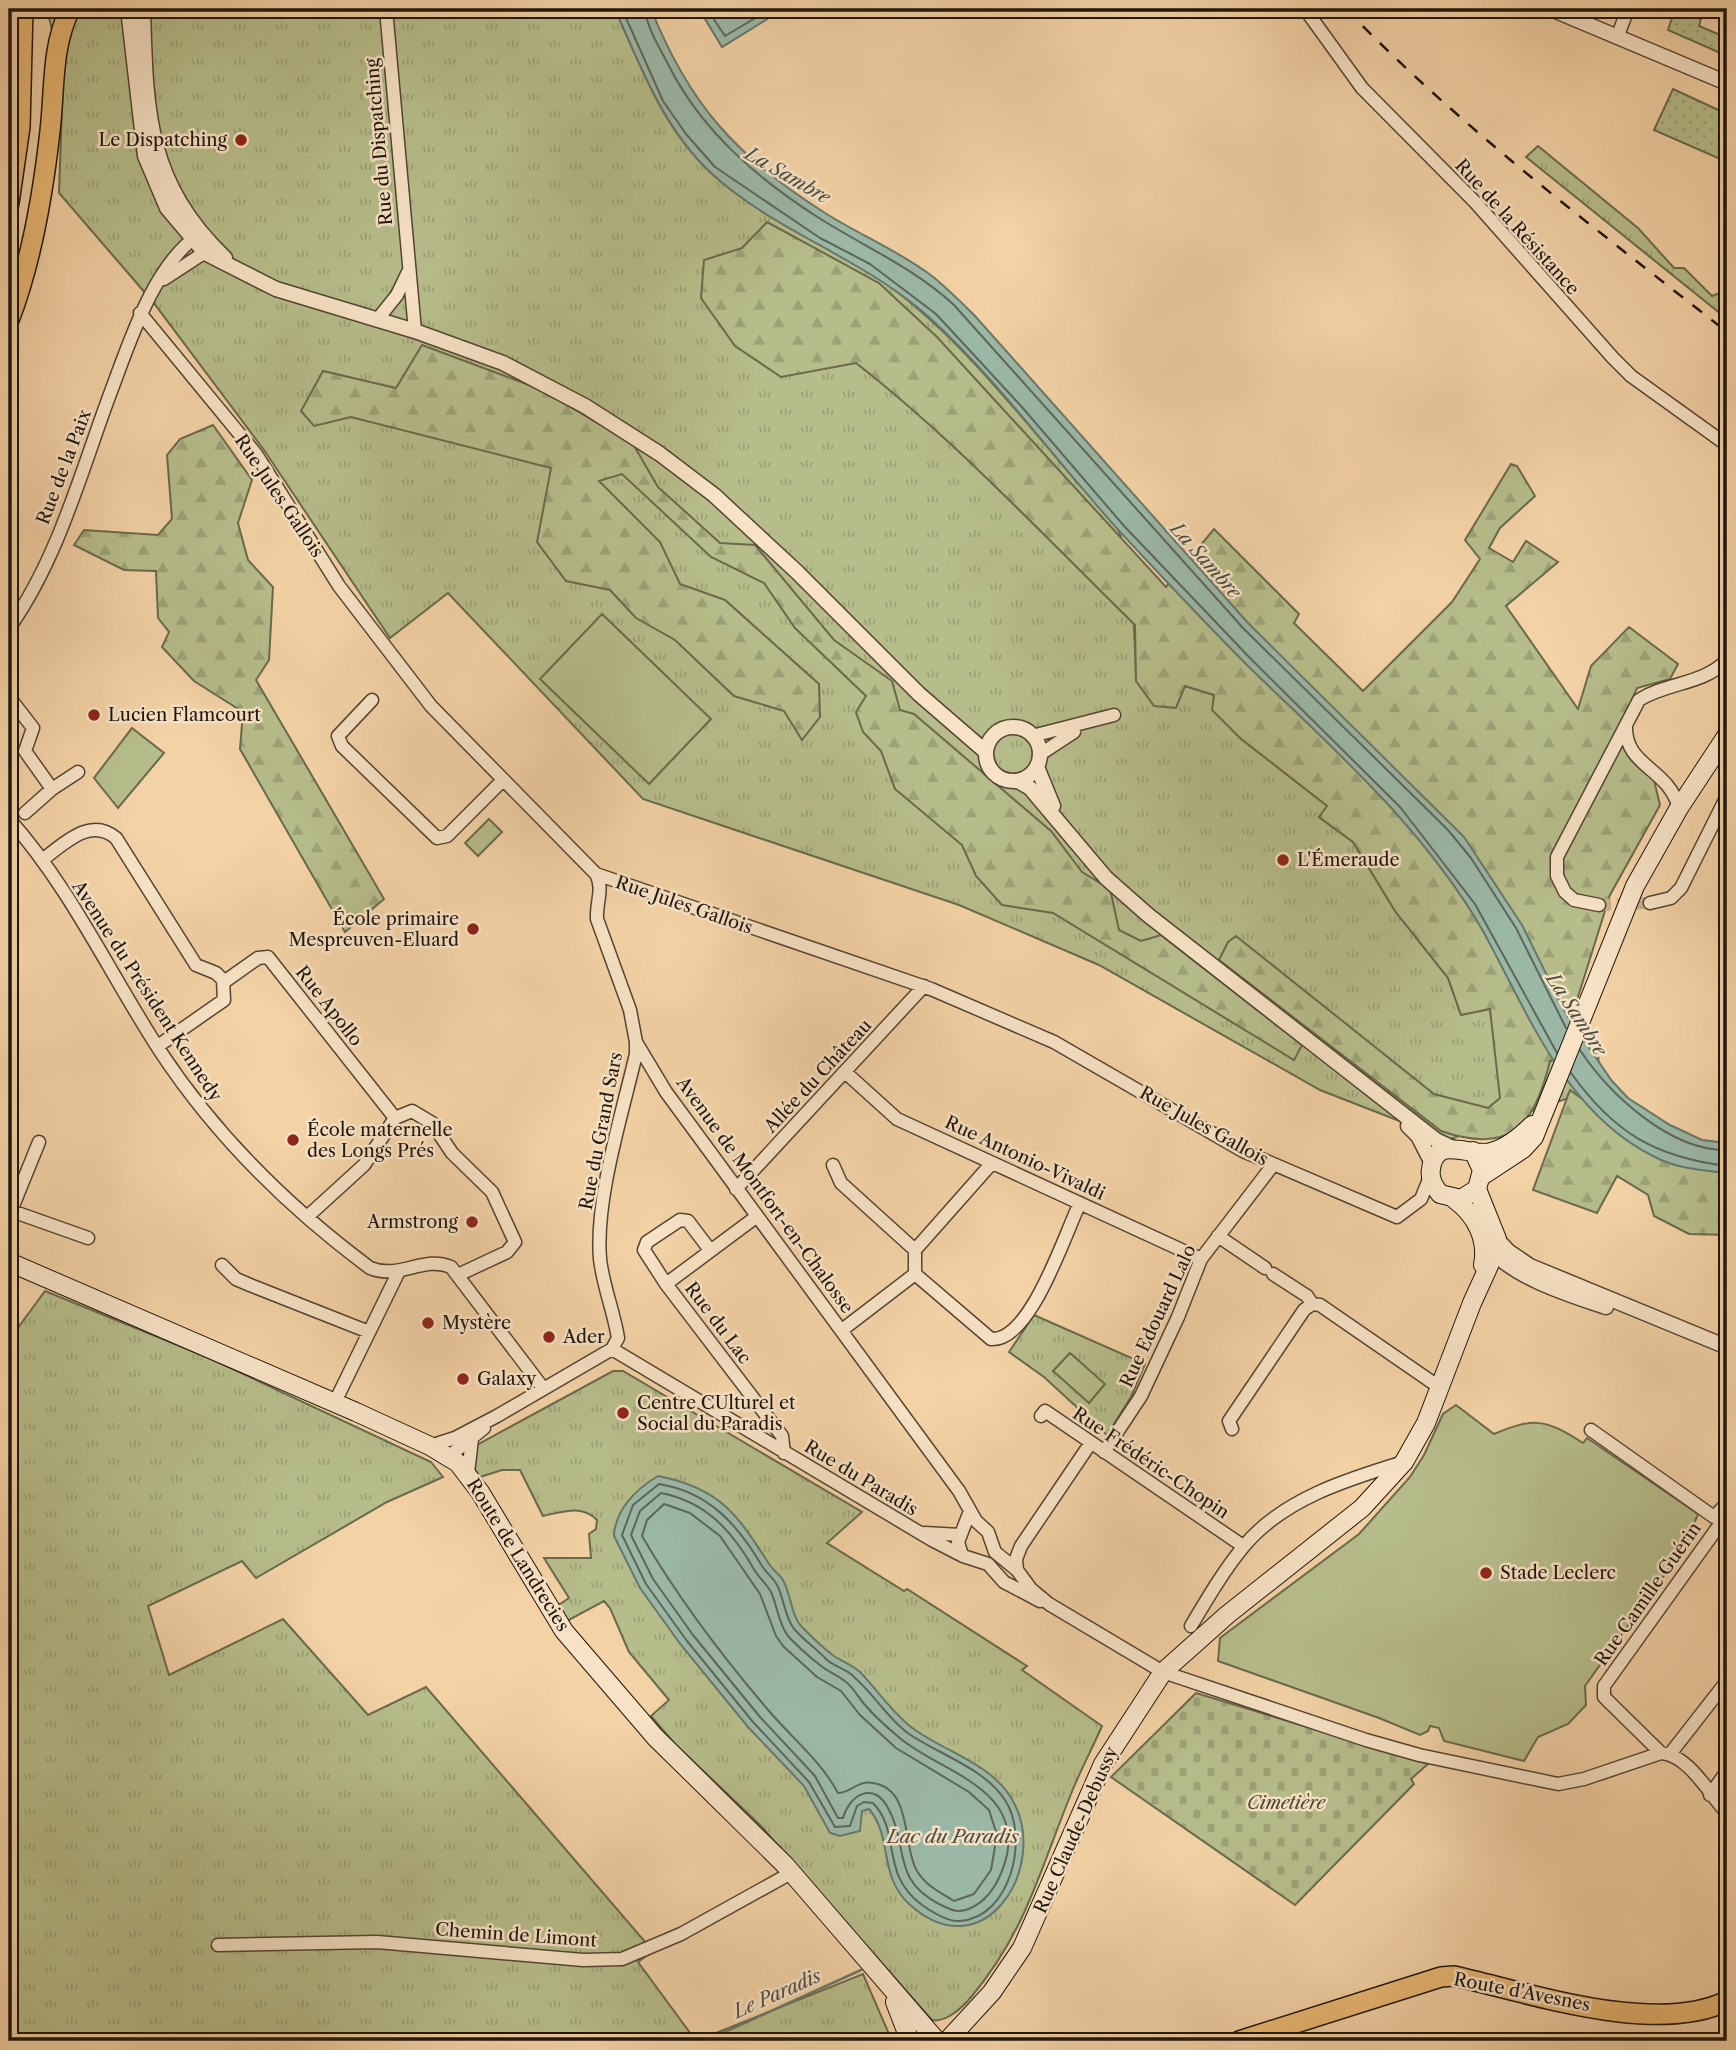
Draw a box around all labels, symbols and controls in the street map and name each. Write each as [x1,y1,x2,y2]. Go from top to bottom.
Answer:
street label: Rue du Dispatching [361,57,397,227]
place label: Le Dispatching [99,129,227,151]
marker: Le Dispatching [233,132,249,148]
water label: La Sambre [739,141,835,209]
street label: Rue de la Résistance [1450,155,1584,299]
street label: Rue de la Paix [32,406,96,528]
street label: Rue Jules Gallois [230,430,328,562]
water label: La Sambre [1164,516,1246,604]
place label: Lucien Flamcourt [108,704,261,726]
marker: Lucien Flamcourt [86,707,102,723]
place label: L'Émeraude [1297,848,1400,871]
marker: L'Émeraude [1275,852,1291,868]
street label: Rue Jules Gallois [613,871,755,939]
street label: Avenue du Président Kennedy [67,876,227,1106]
place label: École primaire Mespreuven-Eluard [289,907,459,951]
marker: École primaire Mespreuven-Eluard [465,921,481,937]
street label: Rue Apollo [291,962,367,1050]
water label: La Sambre [1540,967,1612,1061]
street label: Allée du Château [759,1015,876,1138]
street label: Rue du Grand Sars [575,1050,627,1212]
street label: Avenue de Montfort-en-Chalosse [671,1072,858,1317]
street label: Rue Jules Gallois [1136,1082,1272,1170]
street label: Rue Antonio-Vivaldi [941,1111,1109,1205]
place label: École maternelle des Longs Prés [307,1118,453,1162]
marker: École maternelle des Longs Prés [285,1132,301,1148]
place label: Armstrong [366,1211,459,1233]
marker: Armstrong [464,1214,480,1230]
street label: Rue Edouard Lalo [1115,1241,1201,1391]
street label: Rue du Lac [680,1278,756,1368]
place label: Mystère [442,1312,511,1334]
marker: Mystère [420,1315,436,1331]
place label: Ader [562,1326,605,1348]
marker: Ader [541,1329,557,1345]
place label: Galaxy [477,1368,537,1390]
marker: Galaxy [455,1371,471,1387]
place label: Centre CUlturel et Social du Paradis [637,1392,796,1435]
street label: Rue Frédéric-Chopin [1069,1402,1233,1524]
marker: Centre CUlturel et Social du Paradis [615,1405,631,1421]
street label: Rue du Paradis [800,1436,922,1520]
street label: Route de Landrecies [462,1475,574,1635]
street label: Rue Camille Guérin [1590,1518,1706,1670]
place label: Stade Leclerc [1500,1562,1616,1584]
marker: Stade Leclerc [1478,1565,1494,1581]
street label: Rue Claude-Debussy [1029,1742,1123,1917]
park label: Cimetière [1247,1792,1326,1814]
water label: Lac du Paradis [885,1825,1020,1848]
street label: Chemin de Limont [434,1918,598,1952]
water label: Le Paradis [728,1964,825,2024]
street label: Route d'Avesnes [1452,1968,1592,2016]

